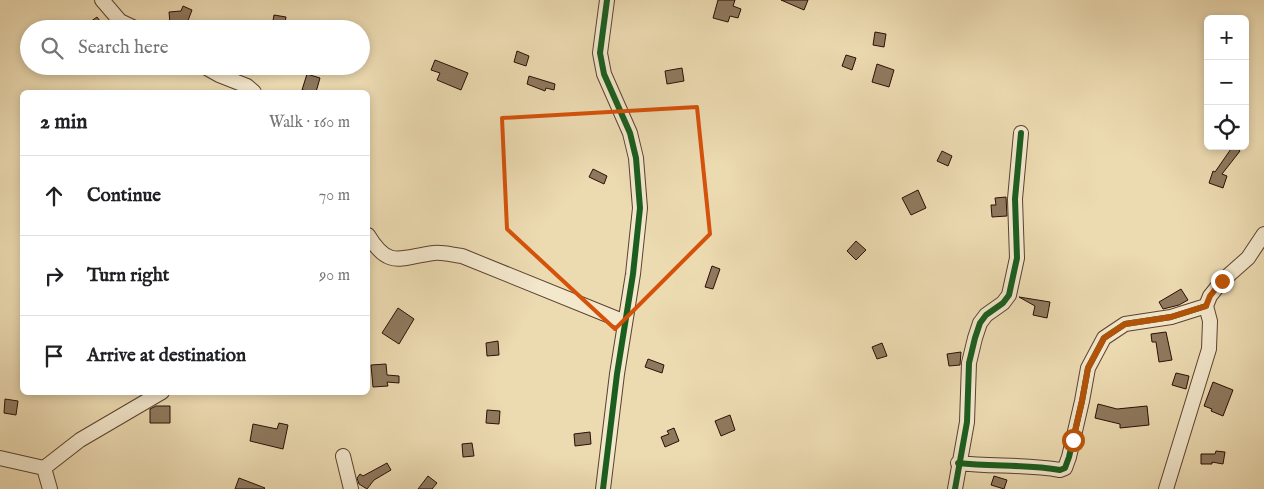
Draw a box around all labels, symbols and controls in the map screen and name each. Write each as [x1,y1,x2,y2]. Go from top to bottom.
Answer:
map controls [1204,15,1249,150]
button: + [1204,15,1249,60]
search box [20,20,370,75]
icon: search [38,34,66,62]
text: Search here [78,36,169,60]
button: − [1204,60,1249,105]
button: locate [1204,105,1249,150]
text: 2 min [40,109,87,136]
text: Walk · 160 m [269,113,350,133]
icon: ahead [40,182,68,210]
text: Continue [87,184,161,208]
text: 70 m [319,186,350,206]
icon: right [40,262,68,290]
text: Turn right [87,264,169,288]
text: 90 m [319,266,350,286]
route end [1211,270,1234,293]
icon: arrive [40,342,68,370]
text: Arrive at destination [87,344,246,368]
route start [1062,429,1085,452]

